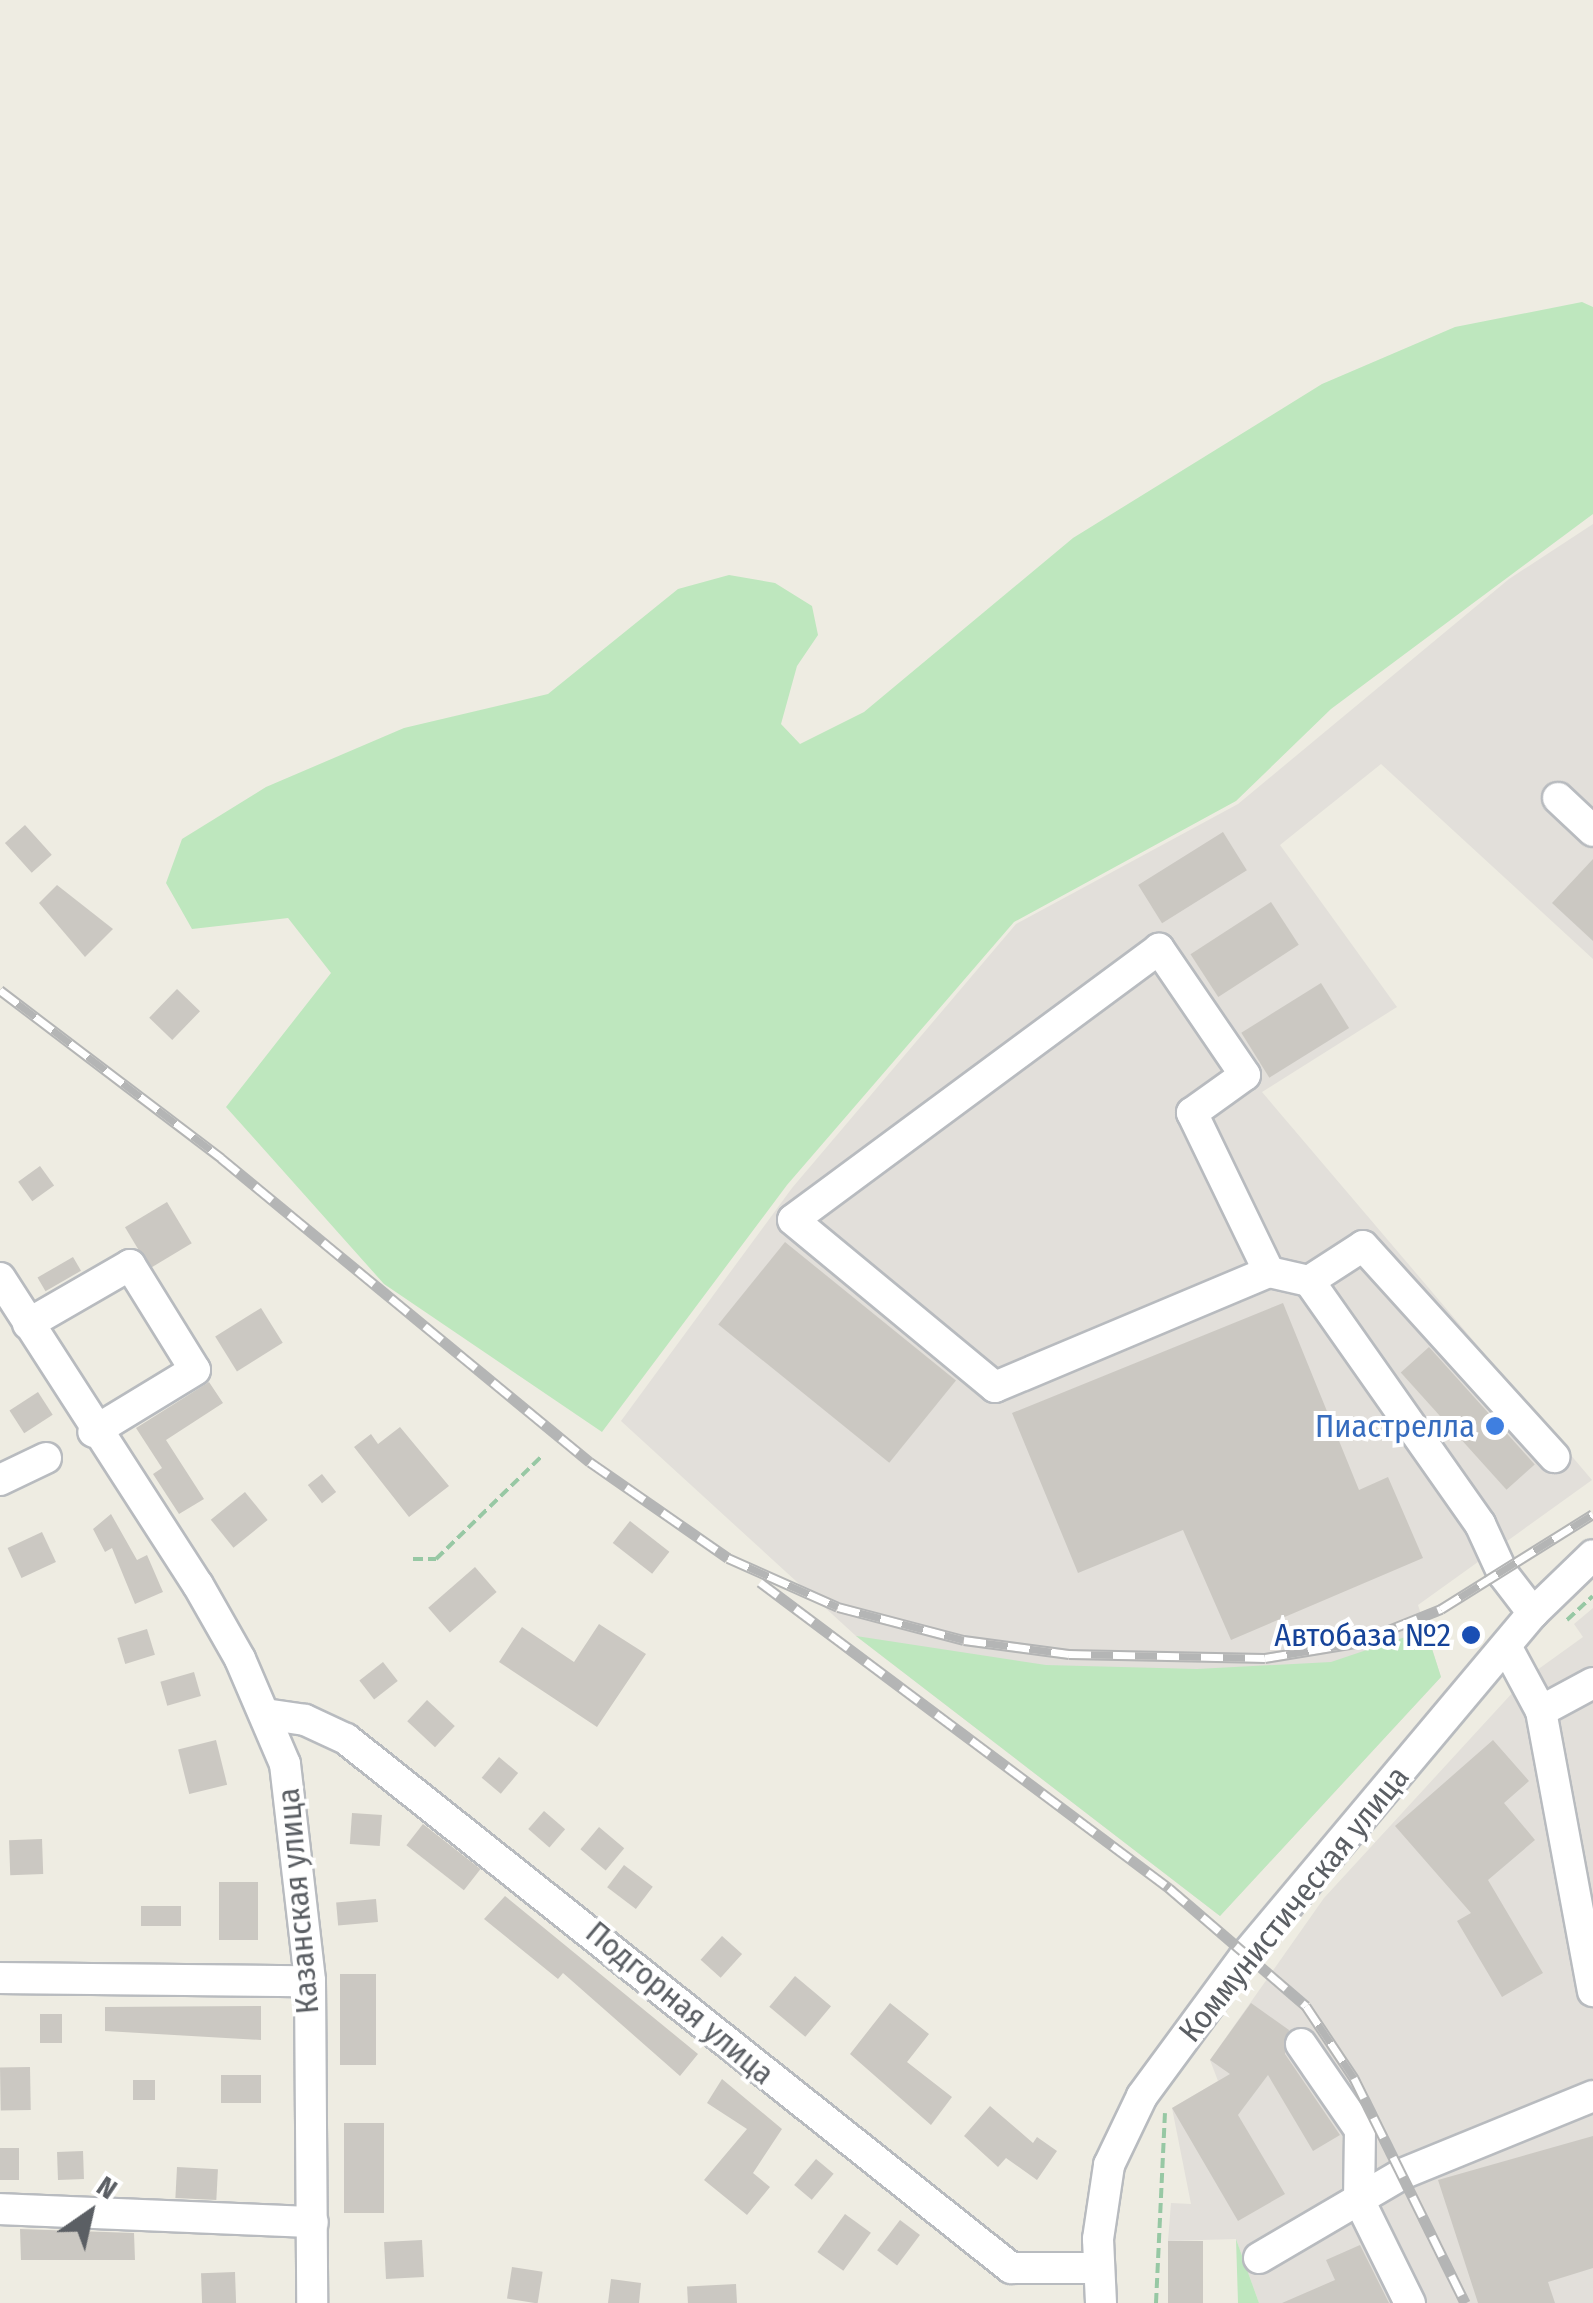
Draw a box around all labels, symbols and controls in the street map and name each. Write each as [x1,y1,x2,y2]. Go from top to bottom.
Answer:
place label: Пиастрелла [1315,1407,1475,1445]
marker: Пиастрелла [1484,1415,1506,1437]
place label: Автобаза №2 [1274,1616,1451,1654]
marker: Автобаза №2 [1460,1624,1482,1646]
street label: Коммунистическая улица [1171,1758,1417,2050]
street label: Казанская улица [269,1786,327,2016]
street label: Подгорная улица [578,1913,782,2093]
north arrow [40,2163,140,2263]
text: N [91,2169,123,2206]

